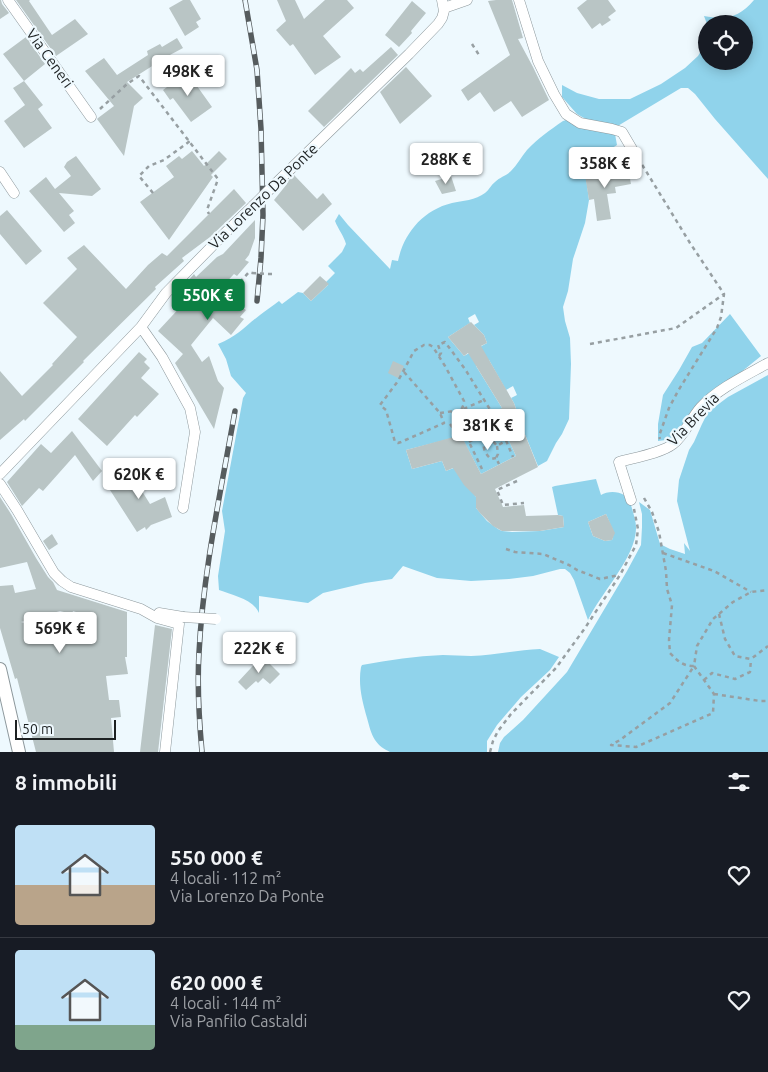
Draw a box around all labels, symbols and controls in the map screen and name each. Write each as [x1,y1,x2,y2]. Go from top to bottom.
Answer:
map controls [698,15,753,70]
button: locate [698,15,753,70]
street label: Via Ceneri [23,25,77,91]
pin: 498K € [147,54,229,97]
text: 498K € [163,62,213,80]
street label: Via Lorenzo Da Ponte [205,140,321,252]
pin: 288K € [405,142,487,185]
pin: 358K € [564,146,646,189]
text: 288K € [421,150,471,168]
text: 358K € [580,154,630,172]
pin: 550K € [167,278,249,321]
text: 550K € [183,286,233,304]
street label: Via Brevia [664,389,722,449]
pin: 381K € [447,408,529,451]
text: 381K € [463,416,513,434]
pin: 620K € [98,458,180,500]
text: 620K € [114,465,164,483]
pin: 569K € [19,612,101,654]
text: 569K € [35,619,85,637]
pin: 222K € [218,632,300,674]
text: 222K € [234,639,284,657]
scale bar [15,717,116,740]
text: 50 m [22,721,53,737]
icon: filters [725,768,753,796]
text: 8 immobili [15,770,117,794]
icon: home [55,845,115,905]
text: 550 000 € [170,845,263,869]
icon: heart [725,861,753,889]
text: 4 locali · 112 m² [170,869,282,887]
text: Via Lorenzo Da Ponte [170,887,324,905]
icon: home [55,970,115,1030]
text: 620 000 € [170,970,263,994]
icon: heart [725,986,753,1014]
text: 4 locali · 144 m² [170,994,282,1012]
text: Via Panfilo Castaldi [170,1012,307,1030]

